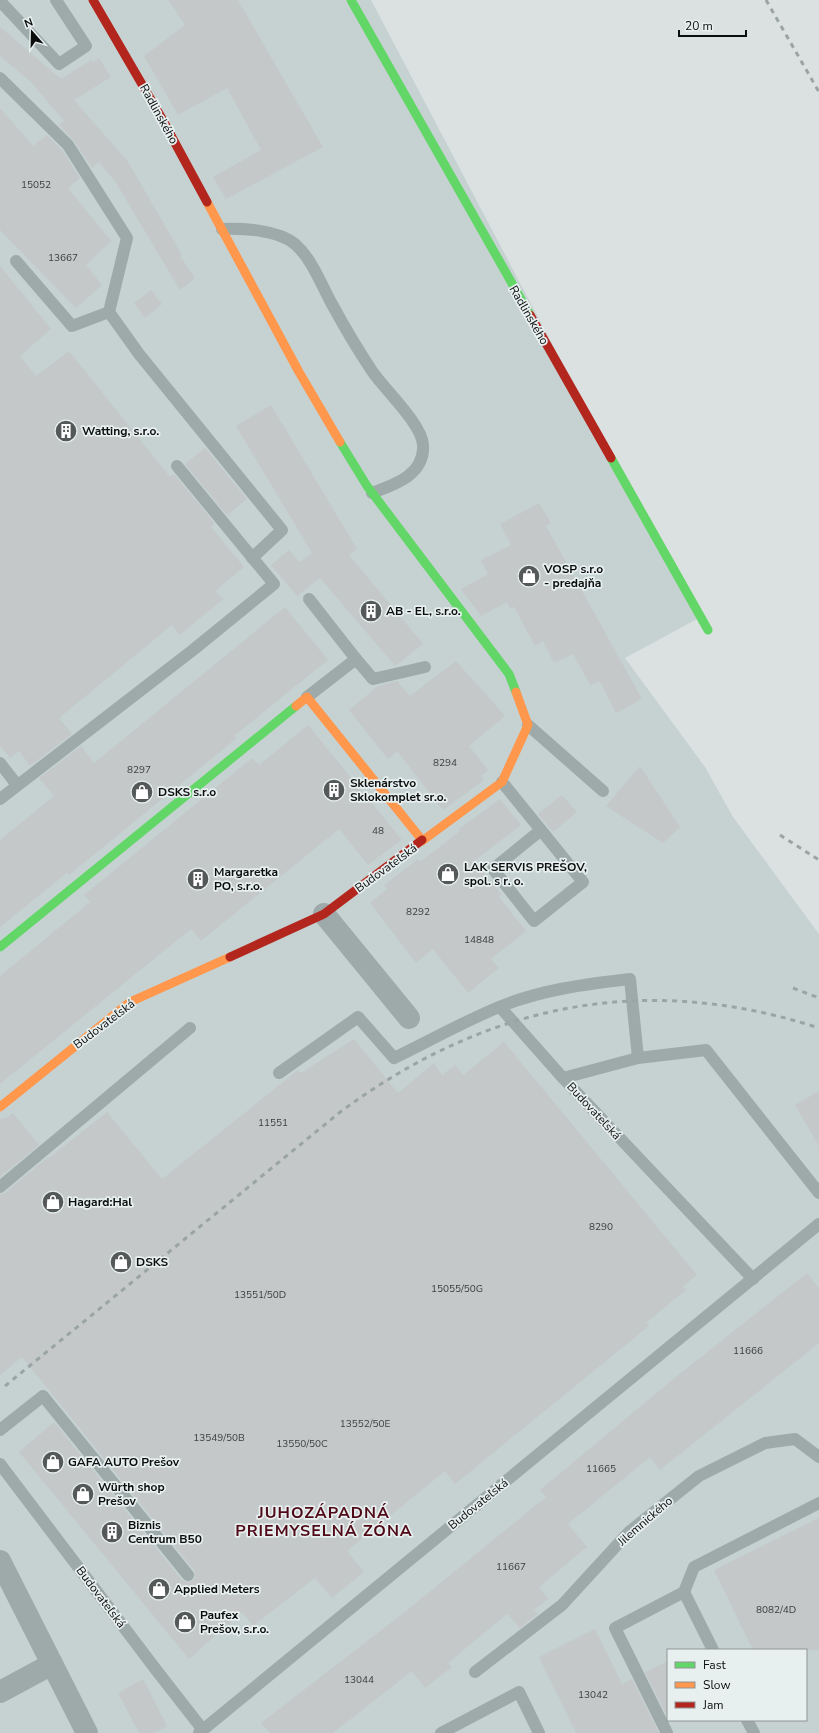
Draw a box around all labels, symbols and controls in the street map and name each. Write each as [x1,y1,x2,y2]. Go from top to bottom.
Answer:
north arrow [12,12,52,52]
scale bar [679,12,746,38]
text: N [22,15,35,32]
text: 20 m [685,18,713,34]
street label: Radlinského [136,81,182,147]
house number: 15052 [21,178,51,192]
house number: 13667 [48,251,78,265]
street label: Radlinského [506,282,553,348]
building icon: Watting, s.r.o. [53,418,79,444]
place label: Watting, s.r.o. [82,423,159,439]
place label: VOSP s.r.o - predajňa [543,561,603,591]
shop icon: VOSP s.r.o - predajňa [516,563,542,589]
building icon: AB - EL, s.r.o. [358,598,384,624]
place label: AB - EL, s.r.o. [386,603,461,619]
house number: 8294 [433,756,457,770]
house number: 8297 [127,763,151,777]
place label: Sklenárstvo Sklokomplet sr.o. [350,775,446,805]
building icon: Sklenárstvo Sklokomplet sr.o. [321,777,347,803]
shop icon: DSKS s.r.o [129,779,155,805]
place label: DSKS s.r.o [158,784,216,800]
house number: 48 [372,824,384,838]
street label: Budovateľská [352,840,420,896]
place label: LAK SERVIS PREŠOV, spol. s r. o. [464,859,587,889]
shop icon: LAK SERVIS PREŠOV, spol. s r. o. [435,861,461,887]
place label: Margaretka PO, s.r.o. [214,864,278,894]
building icon: Margaretka PO, s.r.o. [185,866,211,892]
house number: 8292 [406,905,430,919]
house number: 14848 [464,933,494,947]
street label: Budovateľská [70,996,138,1052]
street label: Budovateľská [563,1079,625,1143]
house number: 11551 [258,1116,288,1130]
shop icon: Hagard:Hal [40,1189,66,1215]
place label: Hagard:Hal [68,1194,132,1210]
house number: 8290 [589,1220,613,1234]
shop icon: DSKS [108,1249,134,1275]
place label: DSKS [136,1254,168,1270]
house number: 15055/50G [431,1282,483,1296]
house number: 13551/50D [234,1288,286,1302]
house number: 11666 [733,1344,763,1358]
house number: 13552/50E [340,1417,390,1431]
house number: 13549/50B [193,1431,245,1445]
house number: 13550/50C [276,1437,328,1451]
shop icon: GAFA AUTO Prešov [40,1449,66,1475]
place label: GAFA AUTO Prešov [68,1454,180,1470]
house number: 11665 [586,1462,616,1476]
street label: Budovateľská [445,1475,511,1533]
place label: Würth shop Prešov [98,1479,165,1509]
shop icon: Würth shop Prešov [70,1481,96,1507]
street label: Jilemnického [613,1493,676,1550]
district label: JUHOZÁPADNÁ PRIEMYSELNÁ ZÓNA [235,1502,413,1542]
place label: Biznis Centrum B50 [128,1517,202,1547]
building icon: Biznis Centrum B50 [99,1519,125,1545]
house number: 11667 [496,1560,526,1574]
street label: Budovateľská [73,1563,129,1631]
shop icon: Applied Meters [146,1576,172,1602]
place label: Applied Meters [174,1581,260,1597]
house number: 8082/4D [756,1603,796,1617]
place label: Paufex Prešov, s.r.o. [200,1607,269,1637]
shop icon: Paufex Prešov, s.r.o. [172,1609,198,1635]
legend [667,1649,807,1721]
text: Fast [703,1657,726,1673]
house number: 13044 [344,1673,374,1687]
text: Slow [703,1677,731,1693]
house number: 13042 [578,1688,608,1702]
text: Jam [702,1697,724,1713]

